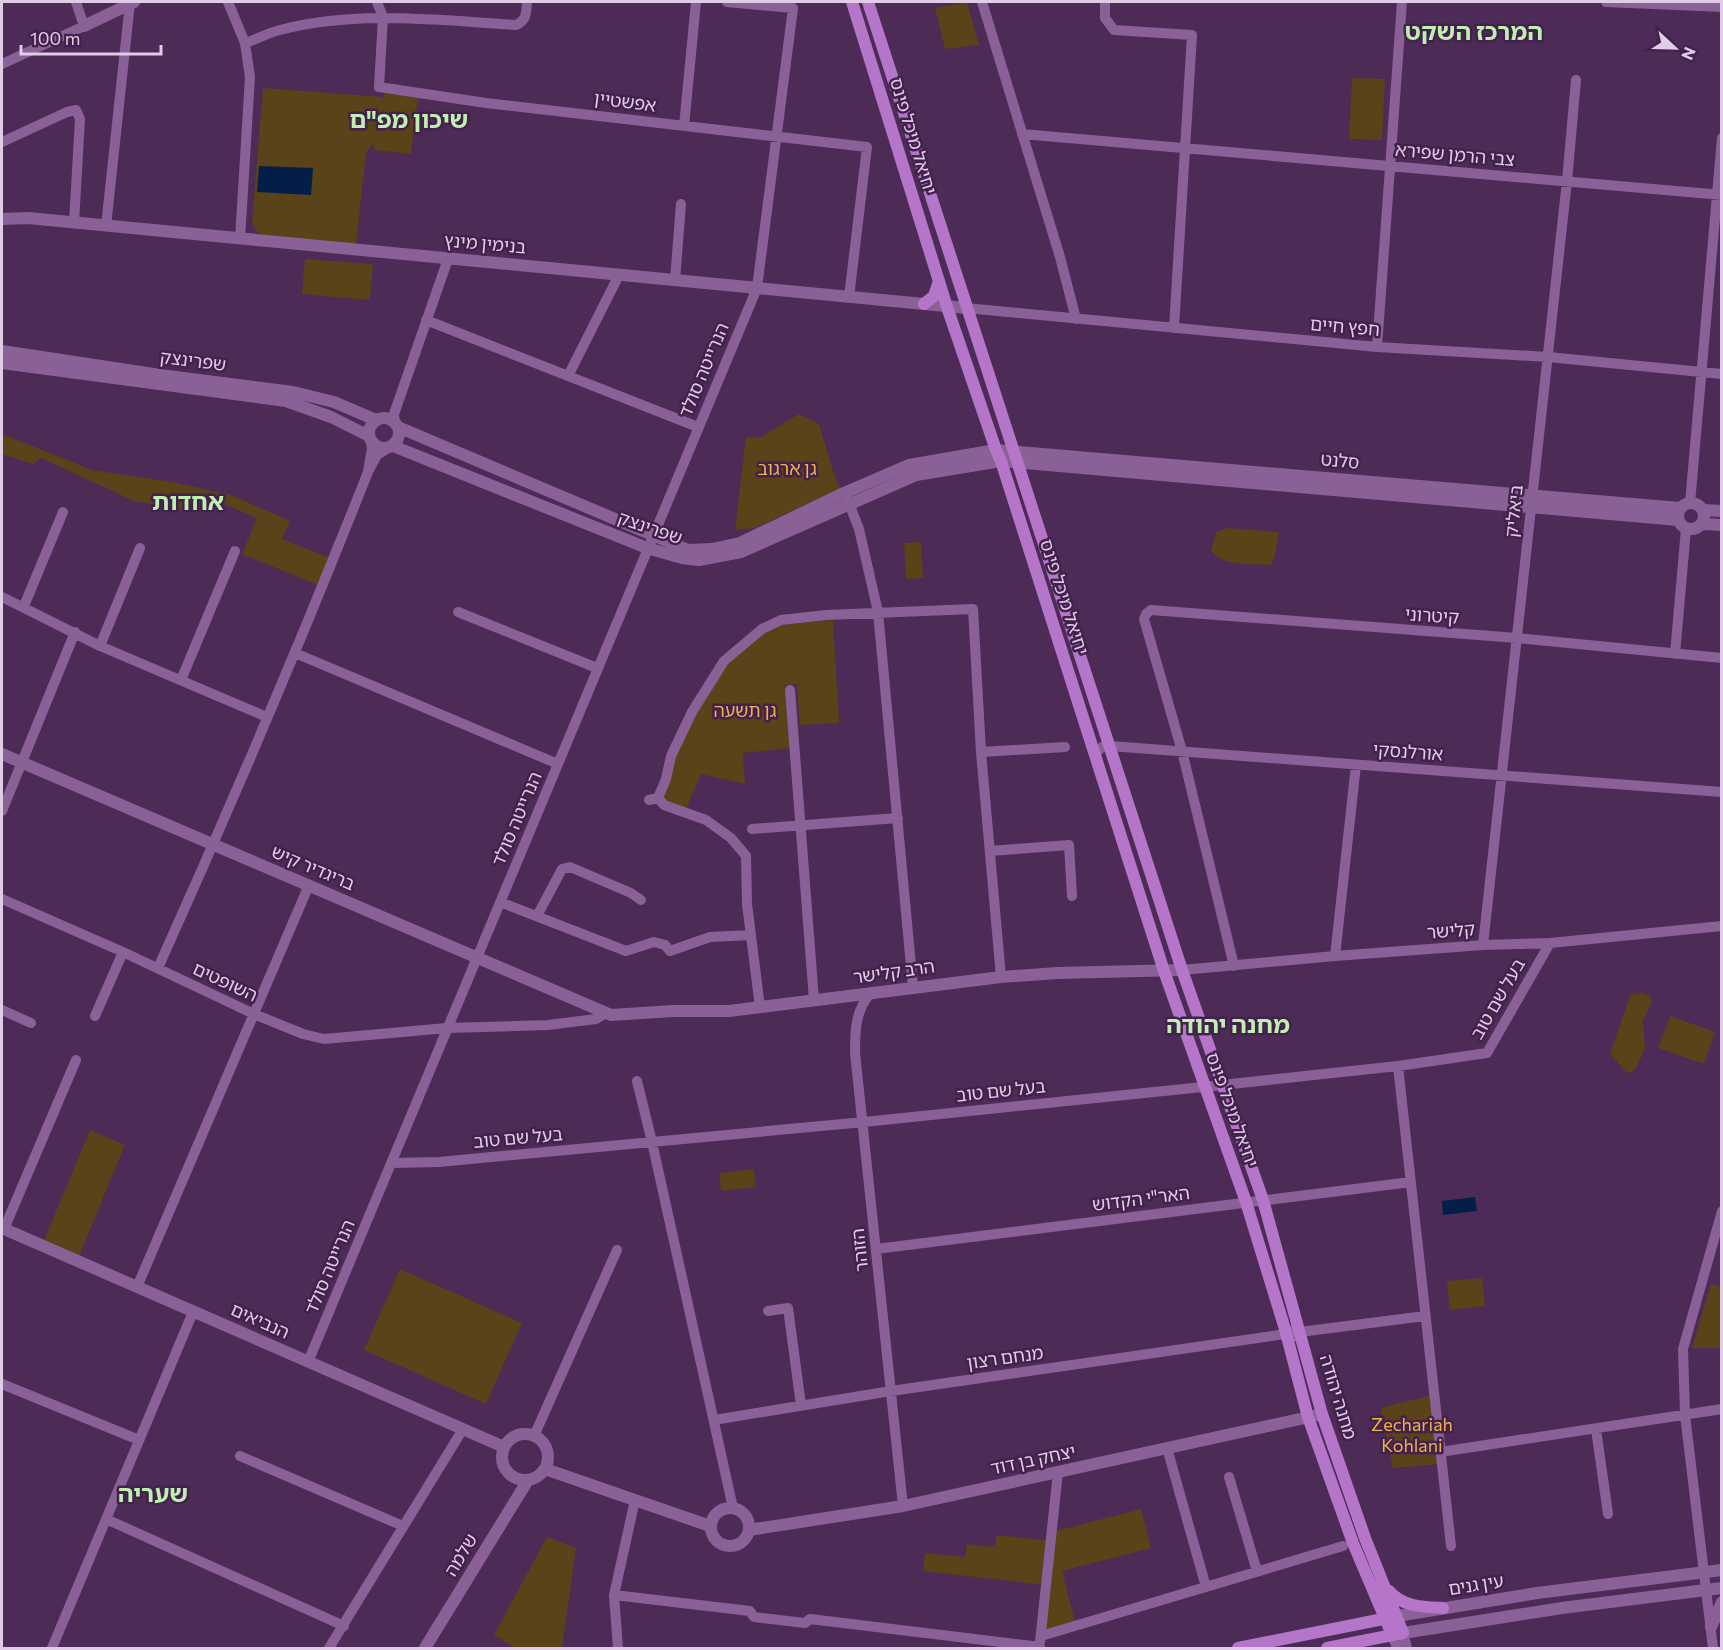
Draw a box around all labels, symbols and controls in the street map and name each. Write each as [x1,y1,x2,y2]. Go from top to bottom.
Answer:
district label: המרכז השקט [1405,16,1543,45]
scale bar [21,18,160,56]
north arrow [1645,18,1705,78]
text: 100 m [30,27,80,49]
text: N [1678,45,1700,63]
street label: יחיאל מיכל פינס [886,75,942,196]
street label: אפשטיין [593,86,658,116]
district label: שיכון מפ"ם [350,104,469,133]
street label: צבי הרמן שפירא [1394,138,1516,170]
street label: בנימין מינץ [443,228,527,258]
street label: חפץ חיים [1309,312,1381,340]
street label: הנרייטה סולד [673,319,733,420]
street label: שפרינצק [159,345,228,375]
street label: סלנט [1320,447,1360,473]
park label: גן ארגוב [757,457,817,479]
street label: ביאליק [1499,483,1527,538]
district label: אחדות [152,486,224,515]
street label: שפרינצק [615,506,685,548]
street label: יחיאל מיכל פינס [1036,536,1094,657]
street label: קיטרוני [1404,602,1460,628]
park label: גן תשעה [713,699,777,721]
street label: אורלנסקי [1372,738,1444,764]
street label: הנרייטה סולד [486,768,546,869]
street label: בריגדיר קיש [268,840,358,895]
street label: קלישר [1426,917,1476,943]
street label: הרב קלישר [852,954,936,988]
street label: בעל שם טוב [1465,954,1529,1043]
street label: השופטים [190,957,261,1006]
district label: מחנה יהודה [1166,1009,1290,1038]
street label: יחיאל מיכל פינס [1202,1049,1264,1170]
street label: בעל שם טוב [955,1074,1047,1106]
street label: בעל שם טוב [472,1122,564,1152]
street label: האר"י הקדוש [1091,1181,1191,1215]
street label: הנרייטה סולד [299,1216,359,1317]
street label: הזוהר [846,1227,872,1273]
street label: הנביאים [228,1297,293,1343]
street label: מנחם רצון [965,1341,1045,1373]
street label: מחנה יהודה [1316,1352,1362,1442]
park label: Zechariah Kohlani [1371,1413,1453,1456]
street label: יצחק בן דוד [988,1439,1077,1479]
district label: שעריה [118,1478,188,1507]
street label: שלמה [439,1529,481,1580]
street label: עין גנים [1447,1569,1505,1599]

